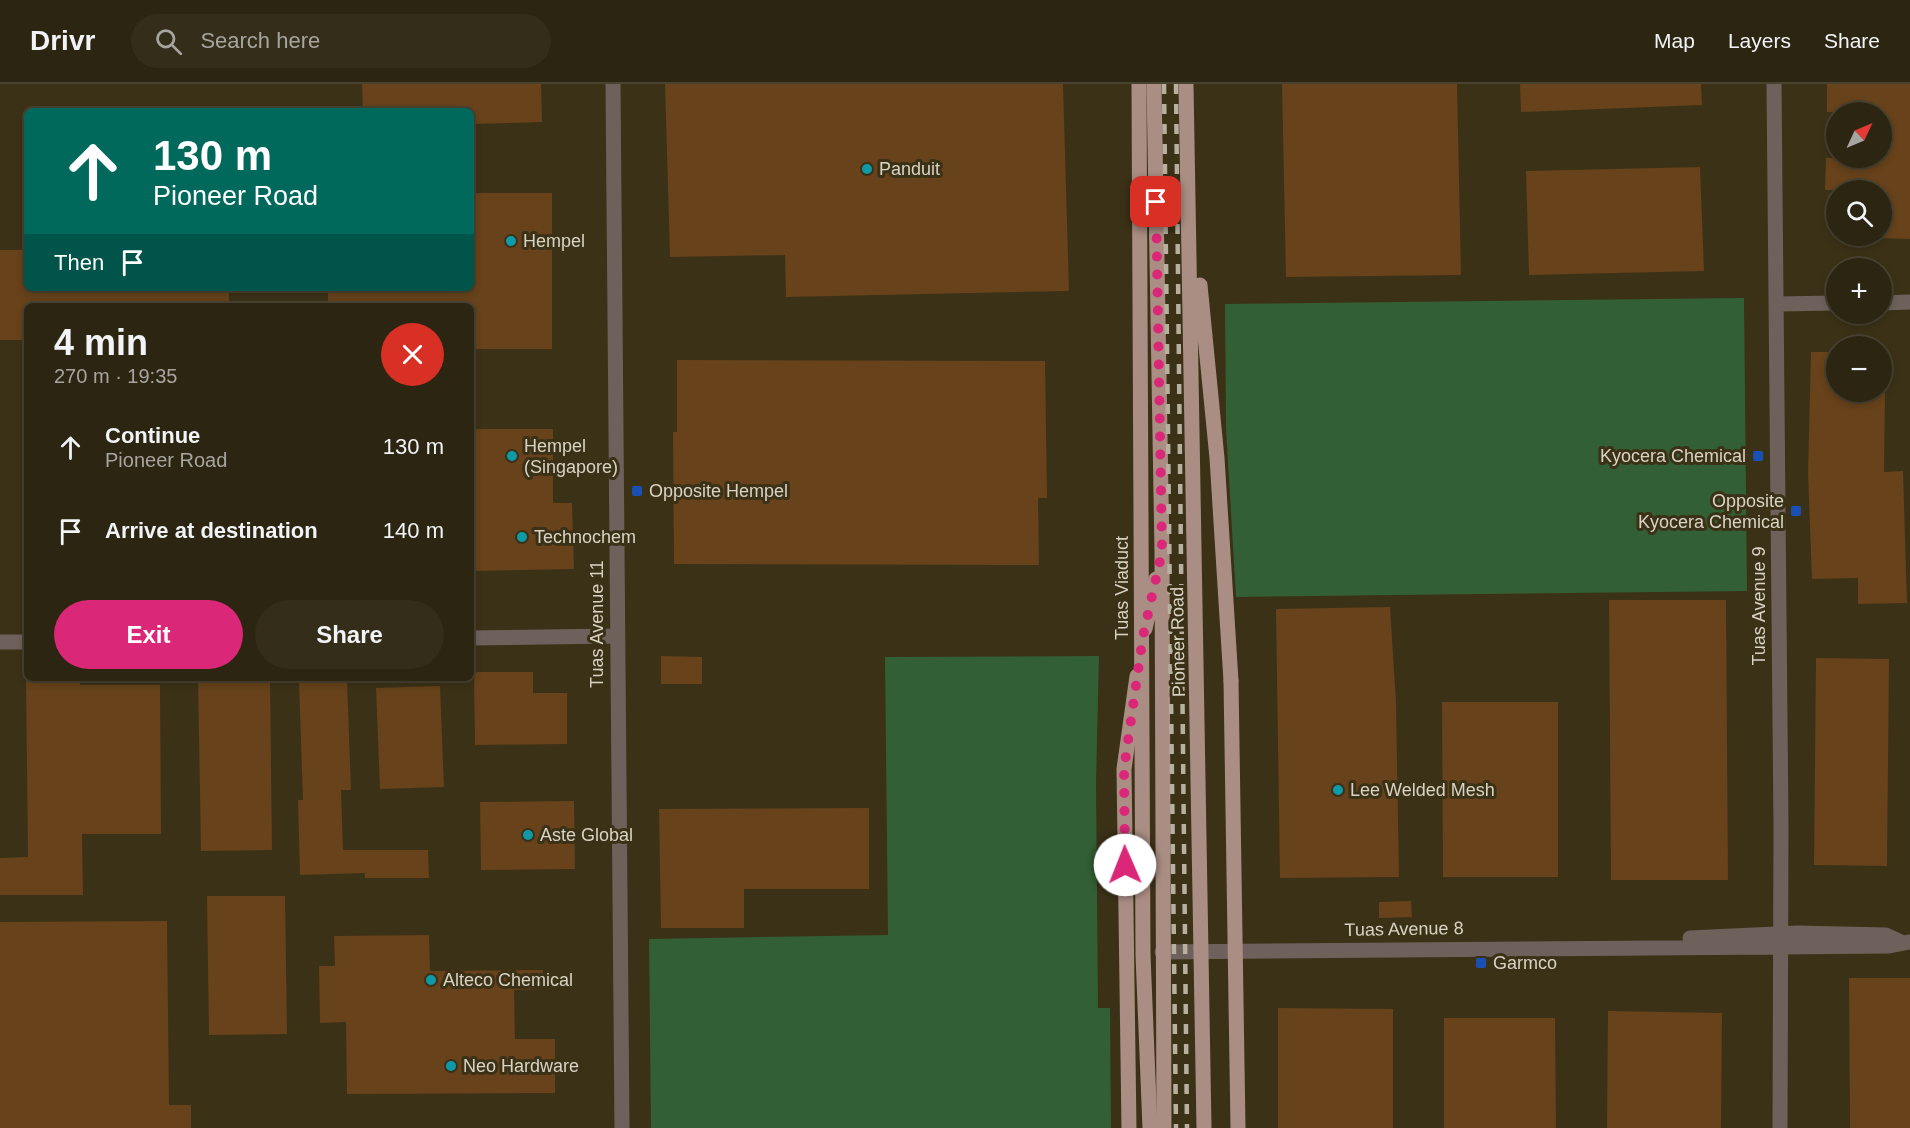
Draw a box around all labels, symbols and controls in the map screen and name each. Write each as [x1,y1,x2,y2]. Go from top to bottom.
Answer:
search box [131,14,551,68]
text: Drivr [30,25,95,56]
icon: search [152,25,185,58]
text: Search here [200,28,320,53]
text: Map [1654,29,1695,52]
text: Layers [1728,29,1791,52]
text: Share [1824,29,1880,52]
north arrow [1826,102,1892,168]
map controls [1826,102,1892,402]
icon: ahead [54,132,132,210]
text: 130 m [153,132,272,179]
place label: Panduit [879,159,940,179]
marker: Panduit [860,162,874,176]
pin [1130,176,1181,227]
button: search [1826,180,1892,246]
text: Pioneer Road [153,181,318,211]
icon: arrive [1139,185,1172,218]
place label: Hempel [523,231,585,251]
marker: Hempel [504,234,518,248]
icon: arrive [116,246,149,279]
text: Then [54,250,104,275]
button: + [1826,258,1892,324]
text: 4 min [54,322,148,363]
button: close [381,323,444,386]
button: − [1826,336,1892,402]
text: 270 m · 19:35 [54,365,177,387]
text: Continue [105,423,200,448]
icon: ahead [54,431,87,464]
text: 130 m [383,434,444,459]
place label: Hempel (Singapore) [524,436,618,477]
place label: Kyocera Chemical [1600,446,1746,466]
text: Pioneer Road [105,449,227,471]
marker: Hempel (Singapore) [505,449,519,463]
marker: Kyocera Chemical [1751,449,1765,463]
place label: Opposite Hempel [649,481,788,501]
marker: Opposite Hempel [630,484,644,498]
place label: Opposite Kyocera Chemical [1638,491,1784,532]
marker: Opposite Kyocera Chemical [1789,504,1803,518]
icon: arrive [54,515,87,548]
text: Arrive at destination [105,518,318,543]
text: 140 m [383,518,444,543]
place label: Technochem [534,527,636,547]
marker: Technochem [515,530,529,544]
street label: Tuas Viaduct [1112,536,1132,640]
street label: Tuas Avenue 9 [1749,546,1769,666]
street label: Tuas Avenue 11 [587,560,607,688]
street label: Pioneer Road [1167,587,1189,697]
button: Exit [54,600,243,669]
button: Share [255,600,444,669]
place label: Lee Welded Mesh [1350,780,1495,800]
marker: Lee Welded Mesh [1331,783,1345,797]
place label: Aste Global [540,825,633,845]
marker: Aste Global [521,828,535,842]
position arrow [1093,833,1157,897]
street label: Tuas Avenue 8 [1344,918,1464,940]
place label: Garmco [1493,953,1557,973]
marker: Garmco [1474,956,1488,970]
place label: Alteco Chemical [443,970,573,990]
marker: Alteco Chemical [424,973,438,987]
place label: Neo Hardware [463,1056,579,1076]
marker: Neo Hardware [444,1059,458,1073]

